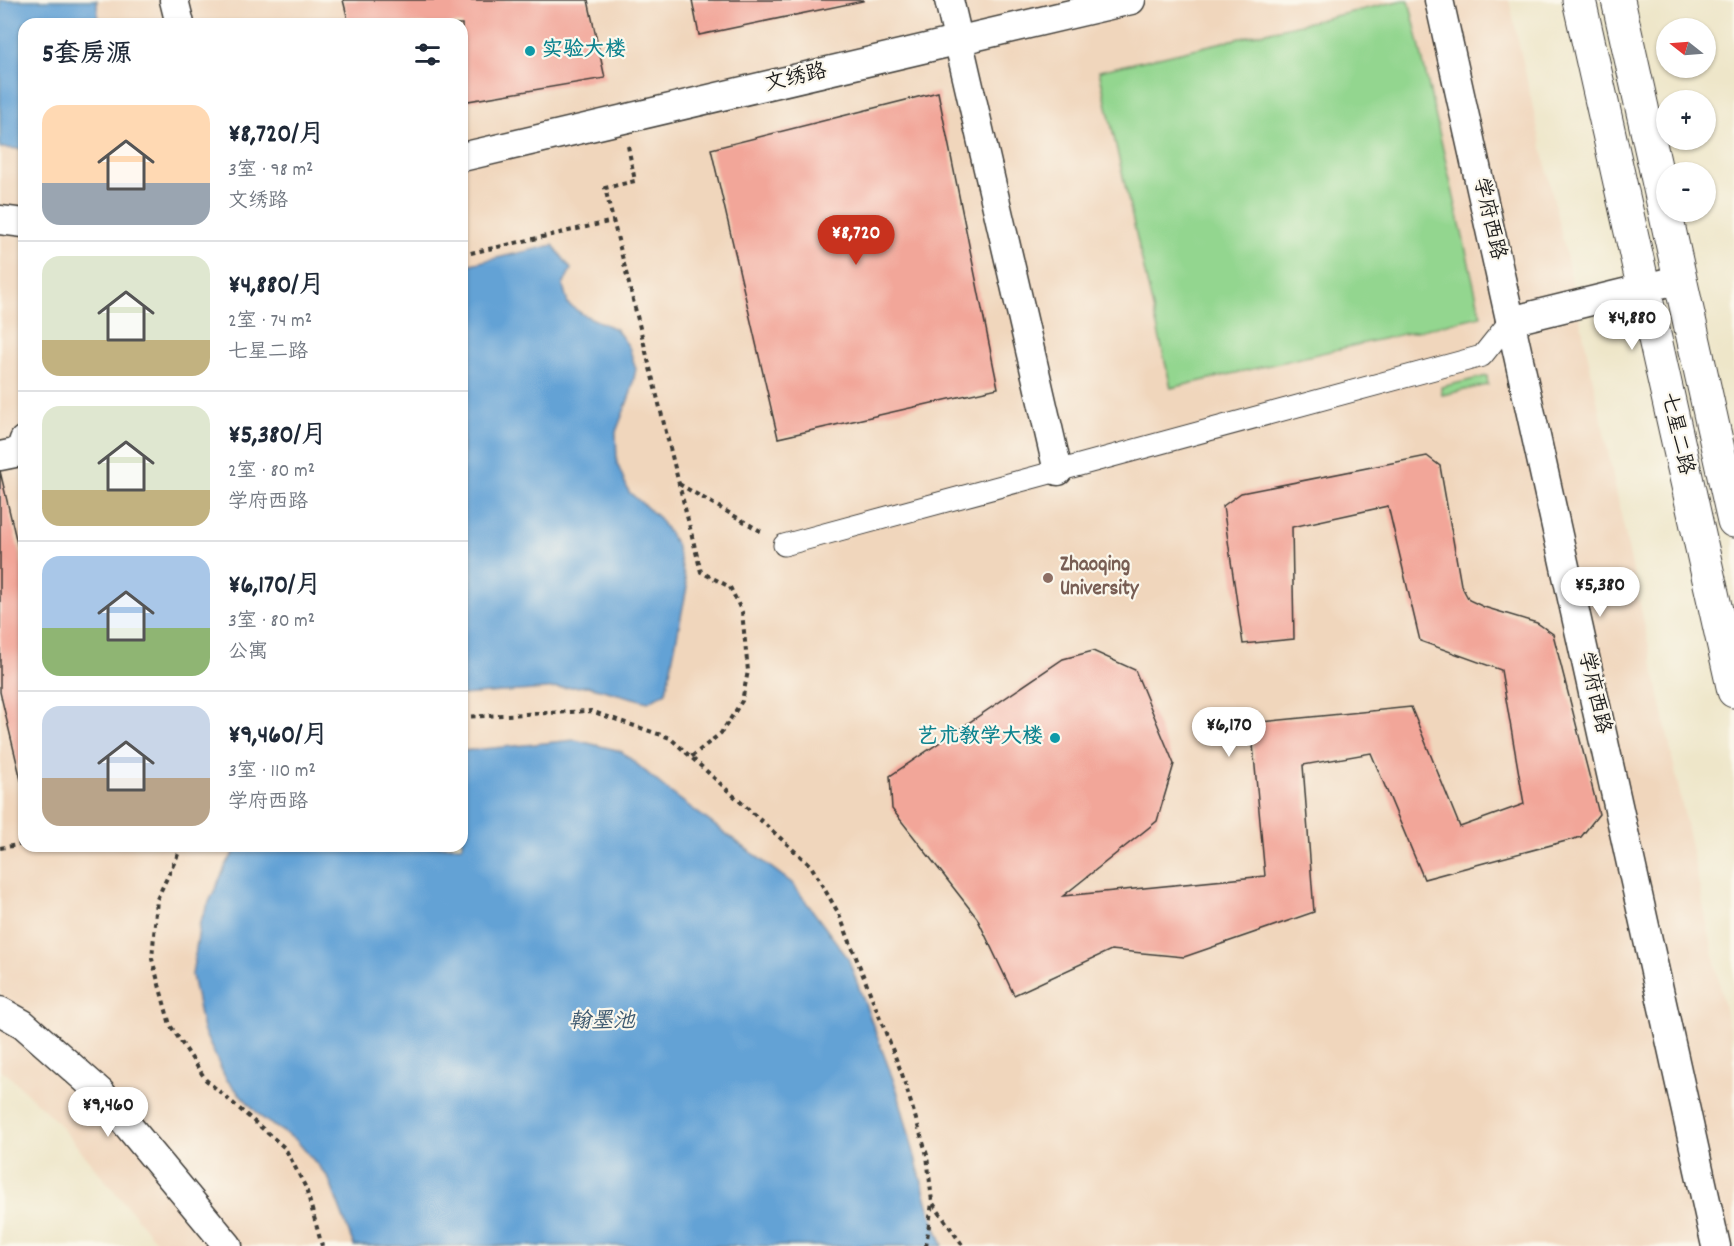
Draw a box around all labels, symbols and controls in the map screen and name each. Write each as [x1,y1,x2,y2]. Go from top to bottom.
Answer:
north arrow [1656,18,1716,78]
map controls [1656,18,1716,222]
place label: 实验大楼 [542,36,626,66]
text: 5套房源 [42,37,132,74]
icon: filters [411,38,444,71]
marker: 实验大楼 [523,44,537,58]
street label: 文绣路 [762,57,830,101]
button: + [1656,90,1716,150]
text: ¥8,720/月 [228,117,325,154]
icon: home [90,129,162,201]
text: 3室 · 98 m² [228,157,313,185]
button: − [1656,162,1716,222]
street label: 学府西路 [1464,175,1512,263]
text: 文绣路 [228,188,288,216]
pin: ¥8,720 [807,215,905,266]
text: ¥8,720 [832,220,880,248]
text: ¥4,880/月 [228,268,325,305]
icon: home [90,280,162,352]
pin: ¥4,880 [1583,300,1681,351]
text: ¥4,880 [1608,305,1656,333]
text: 2室 · 74 m² [228,308,312,336]
text: 七星二路 [228,339,308,367]
street label: 七星二路 [1652,390,1700,478]
text: ¥5,380/月 [228,418,327,455]
icon: home [90,430,162,502]
text: 2室 · 80 m² [228,458,315,486]
text: 学府西路 [228,489,308,517]
place label: Zhaoqing University [1060,551,1140,605]
pin: ¥5,380 [1551,567,1649,618]
text: ¥6,170/月 [228,568,322,605]
marker: Zhaoqing University [1041,571,1055,585]
text: ¥5,380 [1575,572,1625,600]
icon: home [90,580,162,652]
text: 3室 · 80 m² [228,608,315,636]
text: 公寓 [228,639,268,667]
street label: 学府西路 [1569,649,1617,737]
pin: ¥6,170 [1180,707,1278,758]
text: ¥6,170 [1206,712,1252,740]
text: ¥9,460/月 [228,718,329,755]
place label: 艺术教学大楼 [917,723,1043,753]
icon: home [90,730,162,802]
marker: 艺术教学大楼 [1048,731,1062,745]
text: 3室 · 110 m² [228,758,316,786]
text: 学府西路 [228,789,308,817]
water label: 翰墨池 [569,1007,636,1038]
pin: ¥9,460 [59,1087,157,1138]
text: ¥9,460 [82,1092,134,1120]

